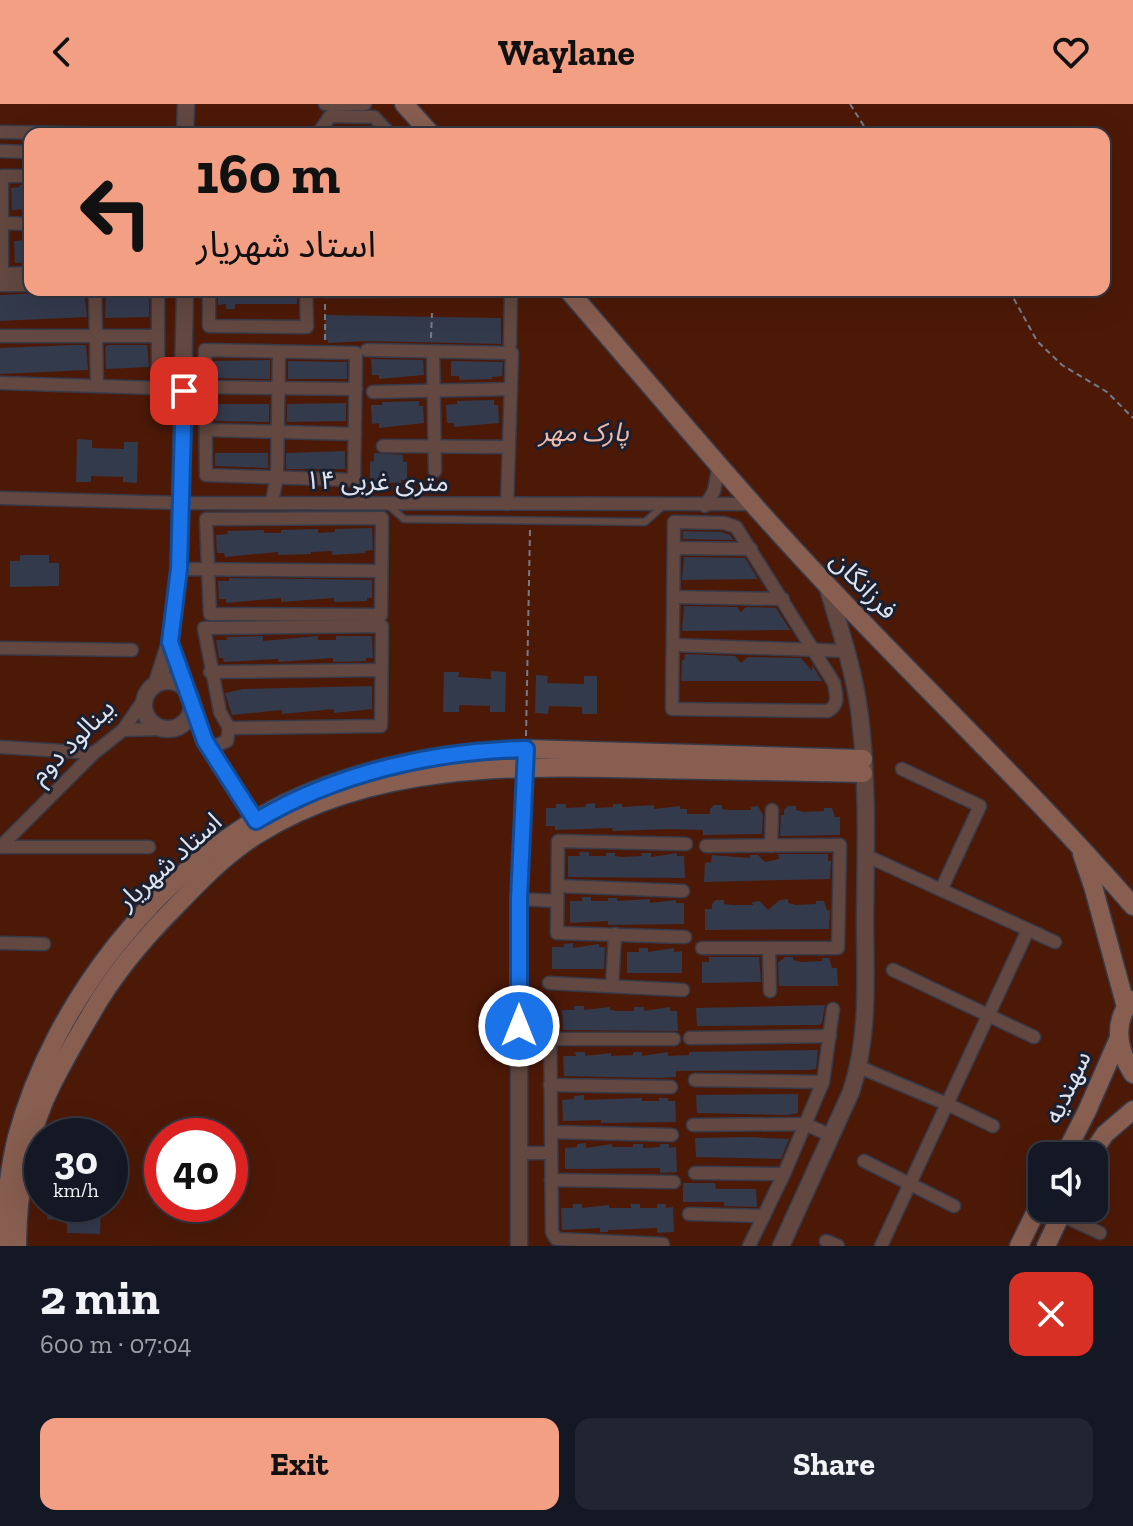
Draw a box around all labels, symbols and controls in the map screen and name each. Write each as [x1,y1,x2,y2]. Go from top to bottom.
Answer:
icon: back [40,30,84,74]
icon: heart [1049,30,1093,74]
text: Waylane [498,31,635,74]
text: 160 m [196,140,340,207]
icon: left [64,160,168,264]
text: استاد شهریار [196,223,376,266]
pin [150,357,218,425]
icon: arrive [162,369,206,413]
park label: پارک مهر [537,416,629,449]
street label: ۱۴ متری غربی [305,464,449,498]
street label: فرزانگان [824,544,904,626]
street label: بینالود دوم [23,692,124,793]
street label: استاد شهریار [109,806,228,917]
position arrow [477,984,561,1068]
street label: سهندیه [1036,1045,1098,1129]
speed limit sign: 40 [144,1118,248,1222]
text: 30 [54,1136,98,1184]
map controls [1028,1142,1108,1222]
button: sound [1028,1142,1108,1222]
text: km/h [53,1178,99,1202]
text: 2 min [40,1269,160,1326]
button: close [1009,1272,1093,1356]
text: 600 m · 07:04 [40,1328,192,1360]
button: Exit [40,1418,559,1510]
button: Share [575,1418,1093,1510]

